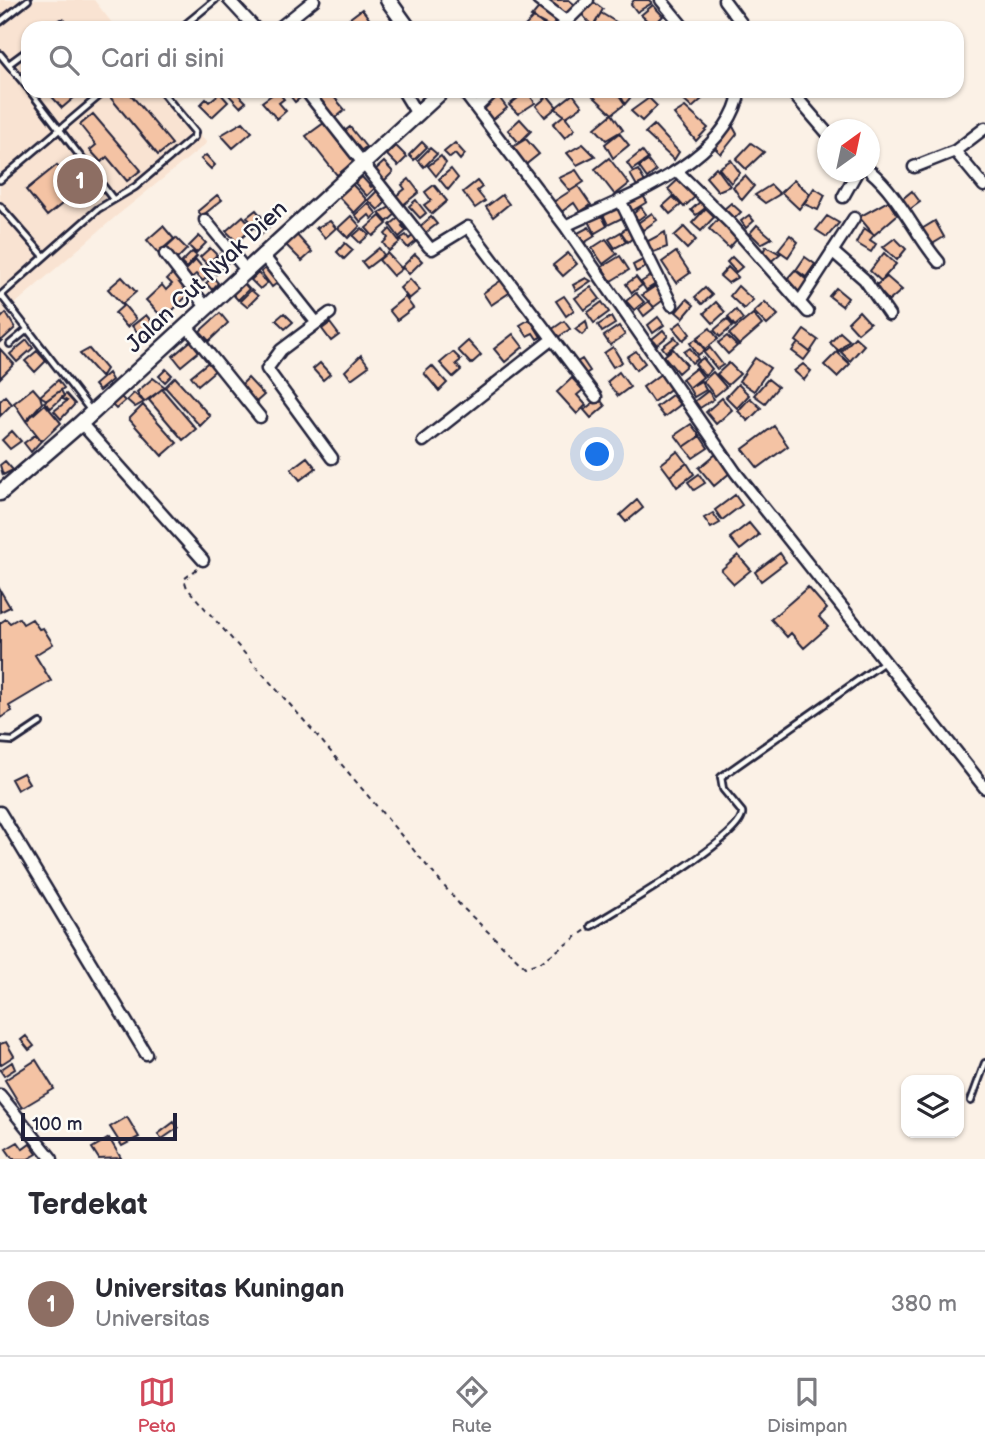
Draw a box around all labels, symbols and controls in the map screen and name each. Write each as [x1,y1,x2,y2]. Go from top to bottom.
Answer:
search box [21,21,964,98]
icon: search [45,41,83,79]
text: Cari di sini [101,44,224,75]
north arrow [817,119,880,182]
pin: 1 [57,155,103,207]
street label: Jalan Cut Nyak Dien [120,195,293,359]
your location [580,437,614,471]
map controls [901,1075,964,1138]
button: layers [901,1075,964,1138]
scale bar [21,1110,177,1142]
text: 100 m [32,1113,83,1136]
text: Terdekat [28,1187,147,1223]
text: Universitas Kuningan [95,1274,344,1305]
text: 1 [46,1290,56,1318]
text: 380 m [891,1290,957,1318]
text: Universitas [95,1305,210,1333]
tab: Peta [138,1373,176,1438]
tab: Rute [451,1373,492,1438]
tab: Disimpan [767,1373,847,1438]

